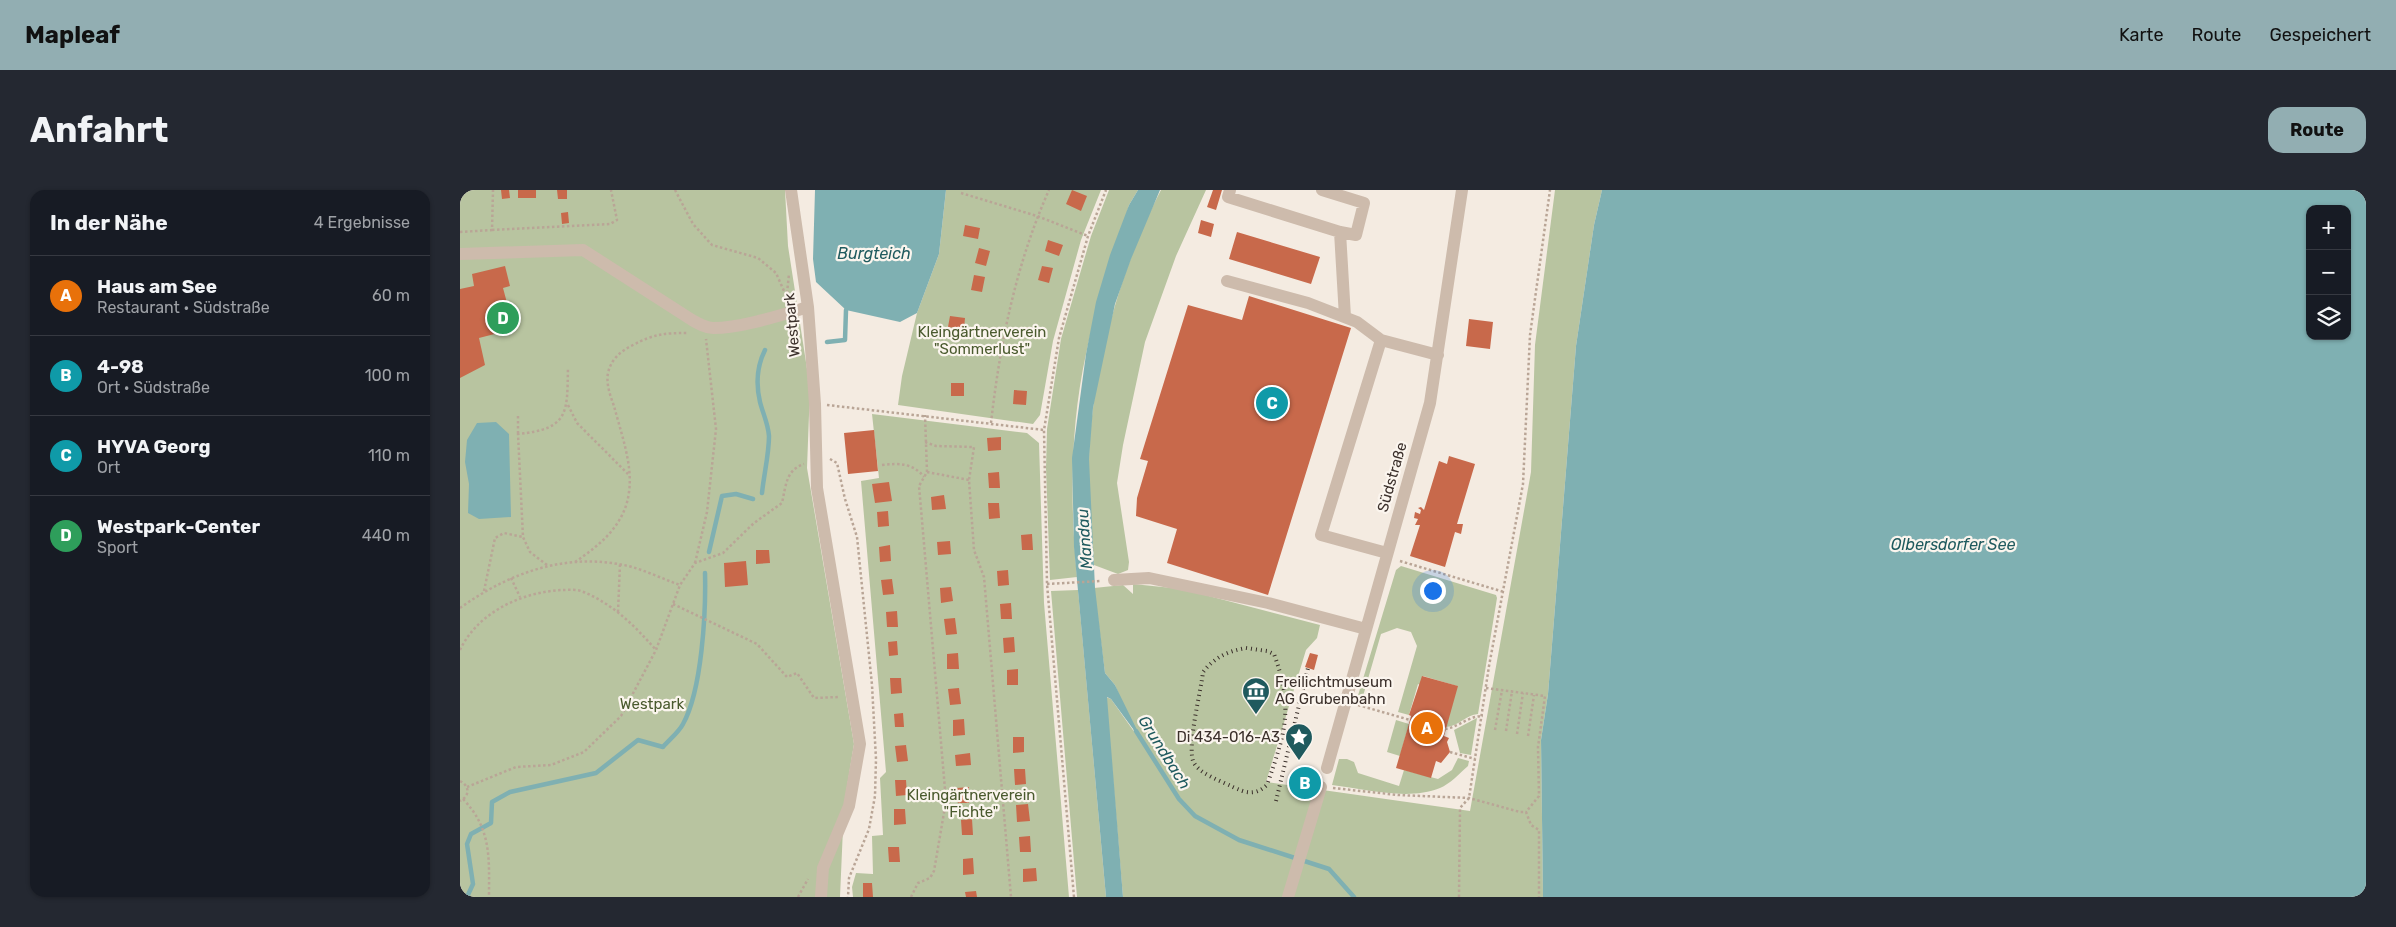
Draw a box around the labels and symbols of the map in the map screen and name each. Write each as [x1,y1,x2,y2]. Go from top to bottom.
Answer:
water label: Burgteich [837,244,911,263]
street label: Westpark [780,292,804,358]
pin: D [487,299,519,337]
park label: Kleingärtnerverein "Sommerlust" [918,323,1046,358]
pin: C [1256,384,1288,422]
street label: Südstraße [1373,440,1411,514]
water label: Mandau [1073,508,1096,570]
water label: Olbersdorfer See [1891,535,2015,554]
your location [1420,578,1446,604]
place label: Freilichtmuseum AG Grubenbahn [1275,673,1392,708]
museum icon: Freilichtmuseum AG Grubenbahn [1241,676,1271,715]
park label: Westpark [620,695,684,713]
pin: A [1411,709,1443,747]
water label: Grundbach [1134,712,1195,793]
place icon: Di 434-016-A3 [1284,722,1314,761]
place label: Di 434-016-A3 [1176,728,1280,746]
pin: B [1289,764,1321,802]
park label: Kleingärtnerverein "Fichte" [907,786,1035,821]

